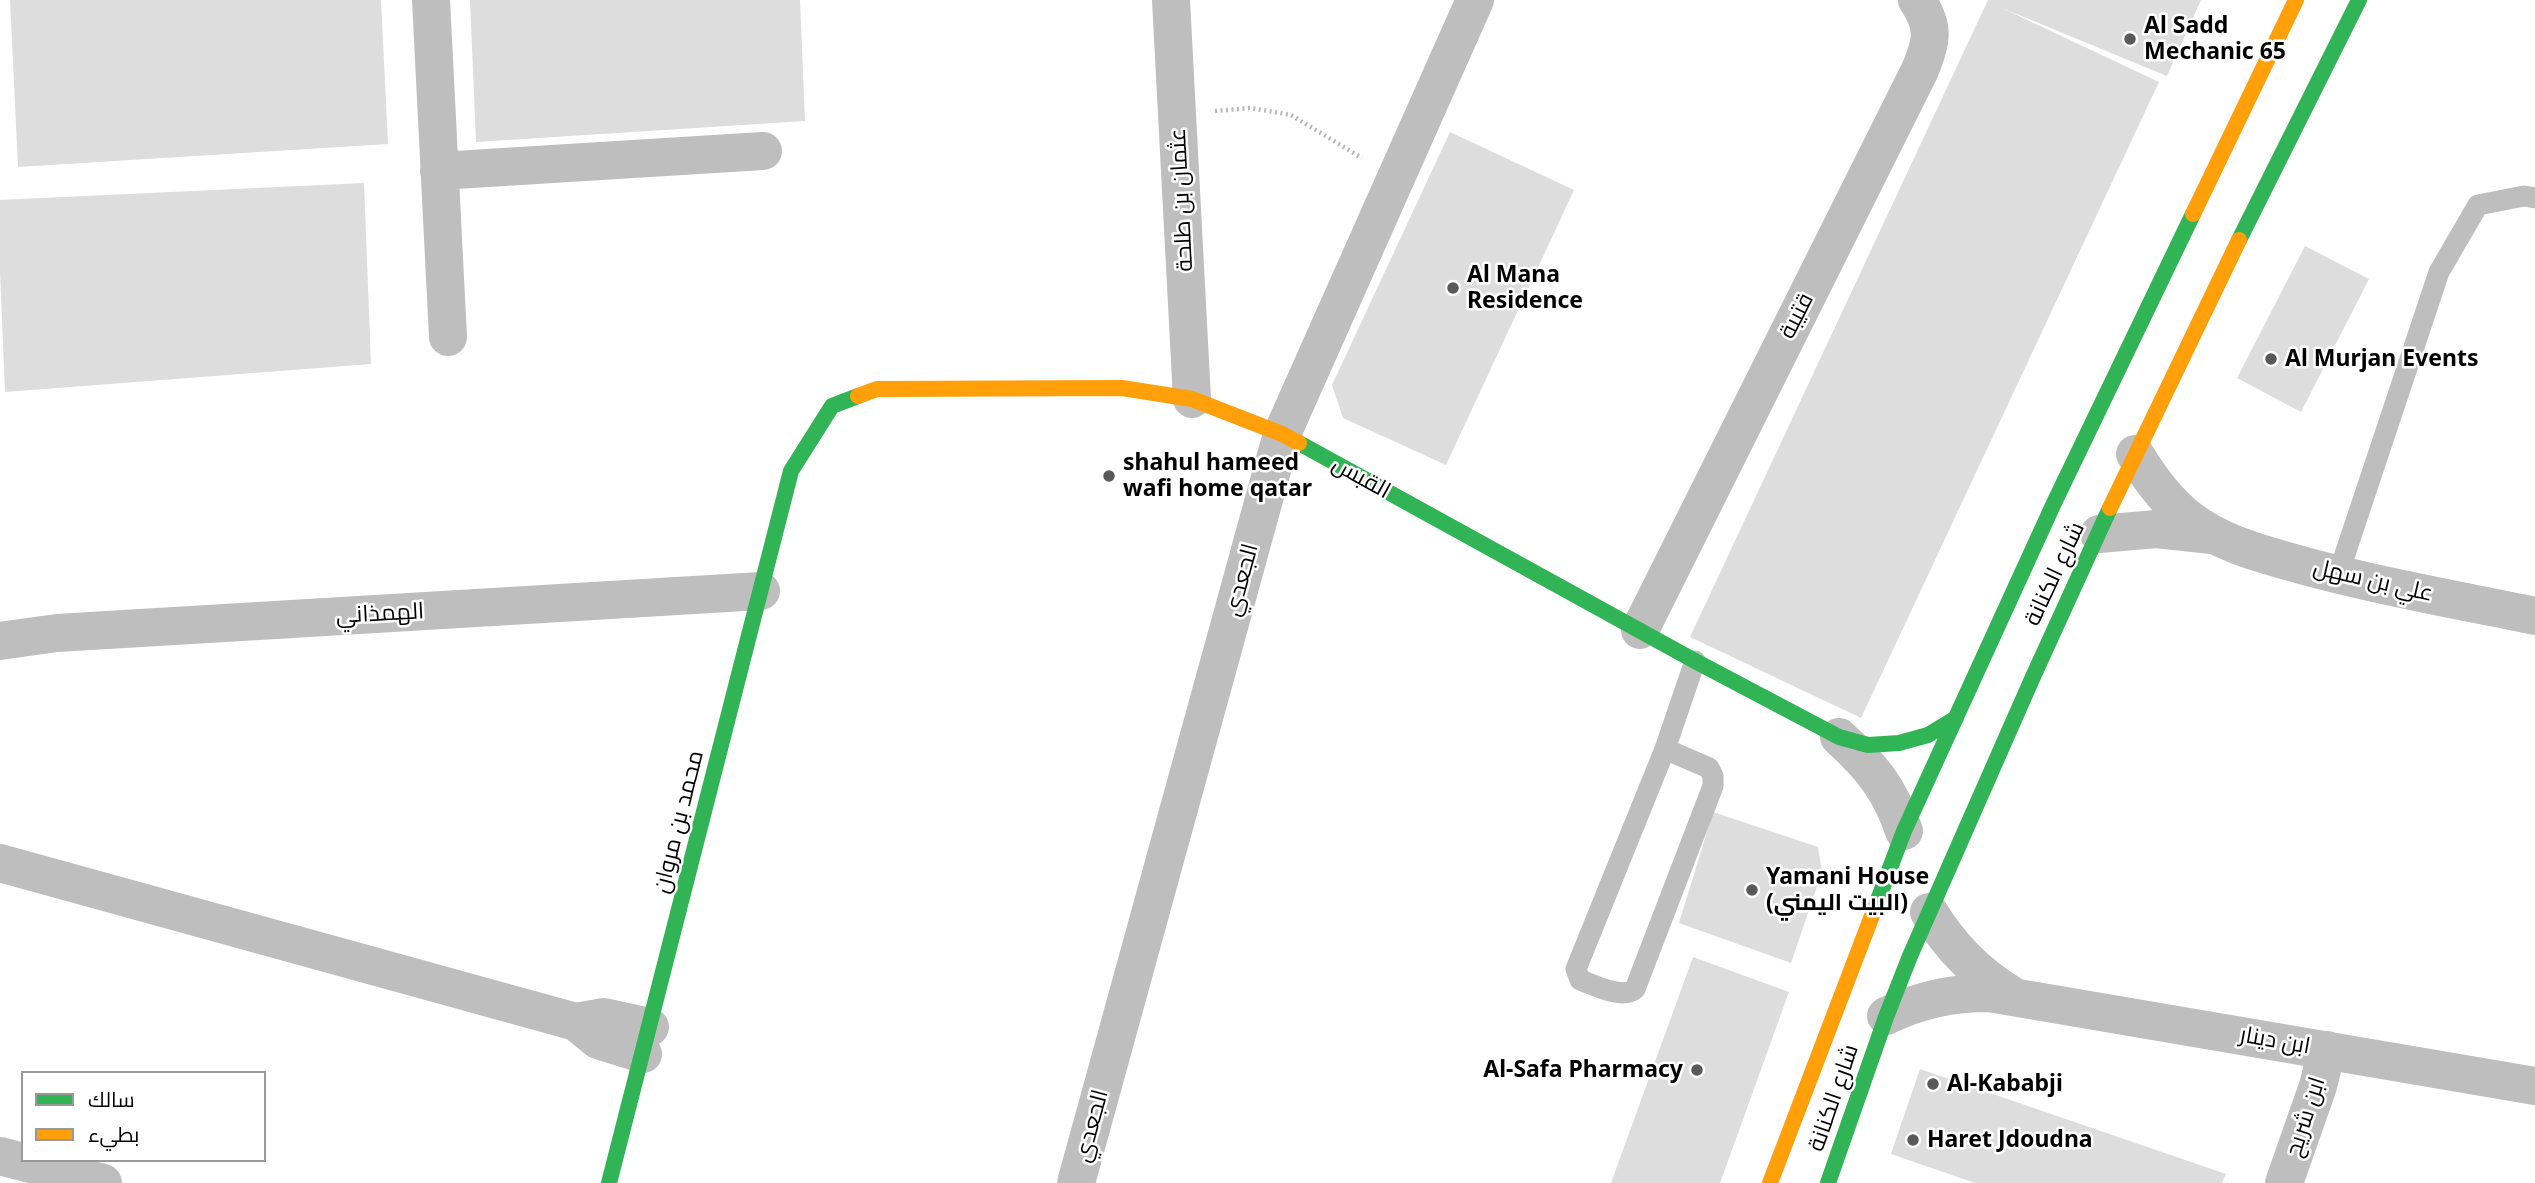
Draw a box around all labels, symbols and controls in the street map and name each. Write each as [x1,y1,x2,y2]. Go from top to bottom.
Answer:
place label: Al Sadd Mechanic 65 [2144,12,2286,66]
marker: Al Sadd Mechanic 65 [2122,31,2138,47]
street label: عثمان بن طلحة [1164,128,1200,272]
place label: Al Mana Residence [1467,261,1583,315]
marker: Al Mana Residence [1445,280,1461,296]
street label: قتيبة [1774,289,1820,343]
place label: Al Murjan Events [2285,345,2478,373]
marker: Al Murjan Events [2263,351,2279,367]
place label: shahul hameed wafi home qatar [1123,449,1312,503]
street label: القبس [1327,451,1395,505]
marker: shahul hameed wafi home qatar [1101,468,1117,484]
street label: شارع الكنانة [2019,518,2091,630]
street label: الجعدي [1219,541,1265,619]
street label: علي بن سهل [2310,554,2436,608]
street label: الهمذاني [335,598,425,630]
street label: محمد بن مروان [648,748,710,896]
place label: Yamani House (البيت اليمني) [1766,863,1929,917]
marker: Yamani House (البيت اليمني) [1744,882,1760,898]
street label: ابن دينار [2238,1021,2312,1061]
street label: شارع الكنانة [1803,1041,1865,1155]
place label: Al-Safa Pharmacy [1483,1056,1683,1084]
marker: Al-Safa Pharmacy [1689,1062,1705,1078]
place label: Al-Kababji [1947,1070,2063,1098]
legend [21,1071,266,1162]
street label: ابن شريح [2280,1074,2332,1160]
marker: Al-Kababji [1925,1076,1941,1092]
text: سالك [88,1085,135,1113]
street label: الجعدي [1069,1087,1115,1165]
text: بطيء [88,1120,139,1148]
place label: Haret Jdoudna [1927,1126,2093,1154]
marker: Haret Jdoudna [1905,1132,1921,1148]

